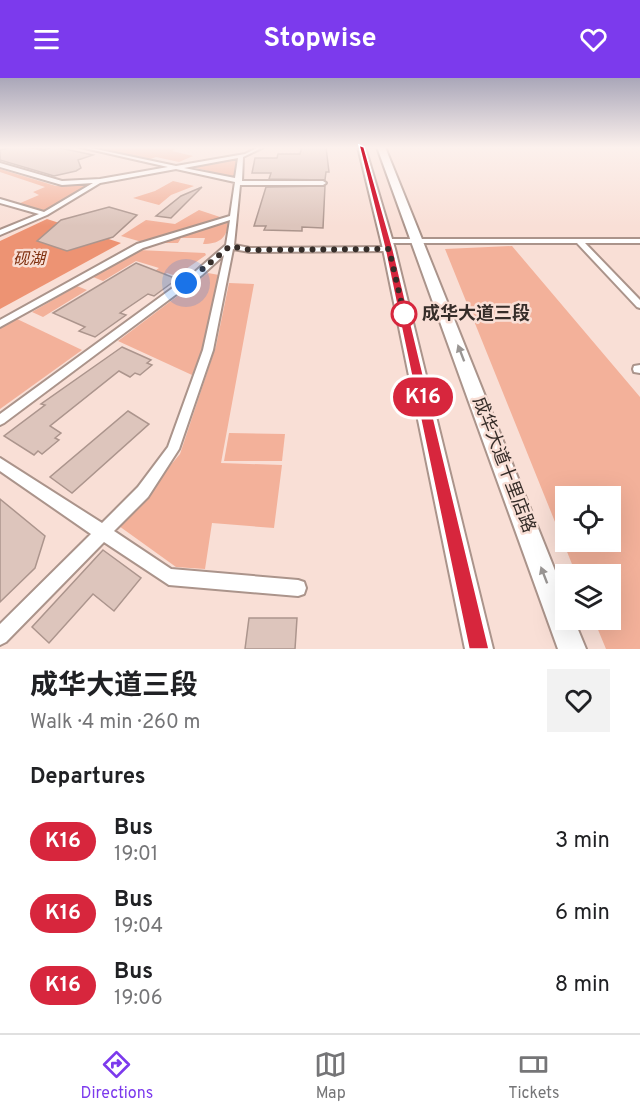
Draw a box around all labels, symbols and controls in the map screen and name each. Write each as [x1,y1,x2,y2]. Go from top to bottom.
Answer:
text: Stopwise [263,22,377,56]
icon: menu [30,23,63,56]
icon: heart [577,23,610,56]
water label: 砚湖 [13,250,48,270]
your location [171,268,201,298]
marker: 成华大道三段 [391,301,417,327]
place label: 成华大道三段 [422,303,530,326]
one-way arrow [455,344,465,362]
line badge: K16 [388,378,458,416]
text: K16 [405,384,441,411]
street label: 成华大道十里店路 [466,394,540,536]
map controls [555,486,621,630]
button: locate [555,486,621,552]
button: layers [555,564,621,630]
one-way arrow [539,565,549,583]
text: 成华大道三段 [30,669,198,705]
button: heart [547,669,610,732]
text: Walk · 4 min · 260 m [30,710,201,736]
text: Departures [30,764,146,791]
text: Bus [114,815,153,842]
text: K16 [45,828,81,855]
text: 3 min [555,828,610,855]
text: 19:01 [114,842,158,868]
text: Bus [114,887,153,914]
text: K16 [45,900,81,927]
text: 6 min [555,900,610,927]
text: 19:04 [114,914,163,940]
text: Bus [114,959,153,986]
text: K16 [45,972,81,999]
text: 8 min [555,972,610,999]
text: 19:06 [114,986,163,1012]
tab: Directions [81,1048,153,1104]
tab: Map [314,1048,347,1104]
tab: Tickets [508,1048,559,1104]

